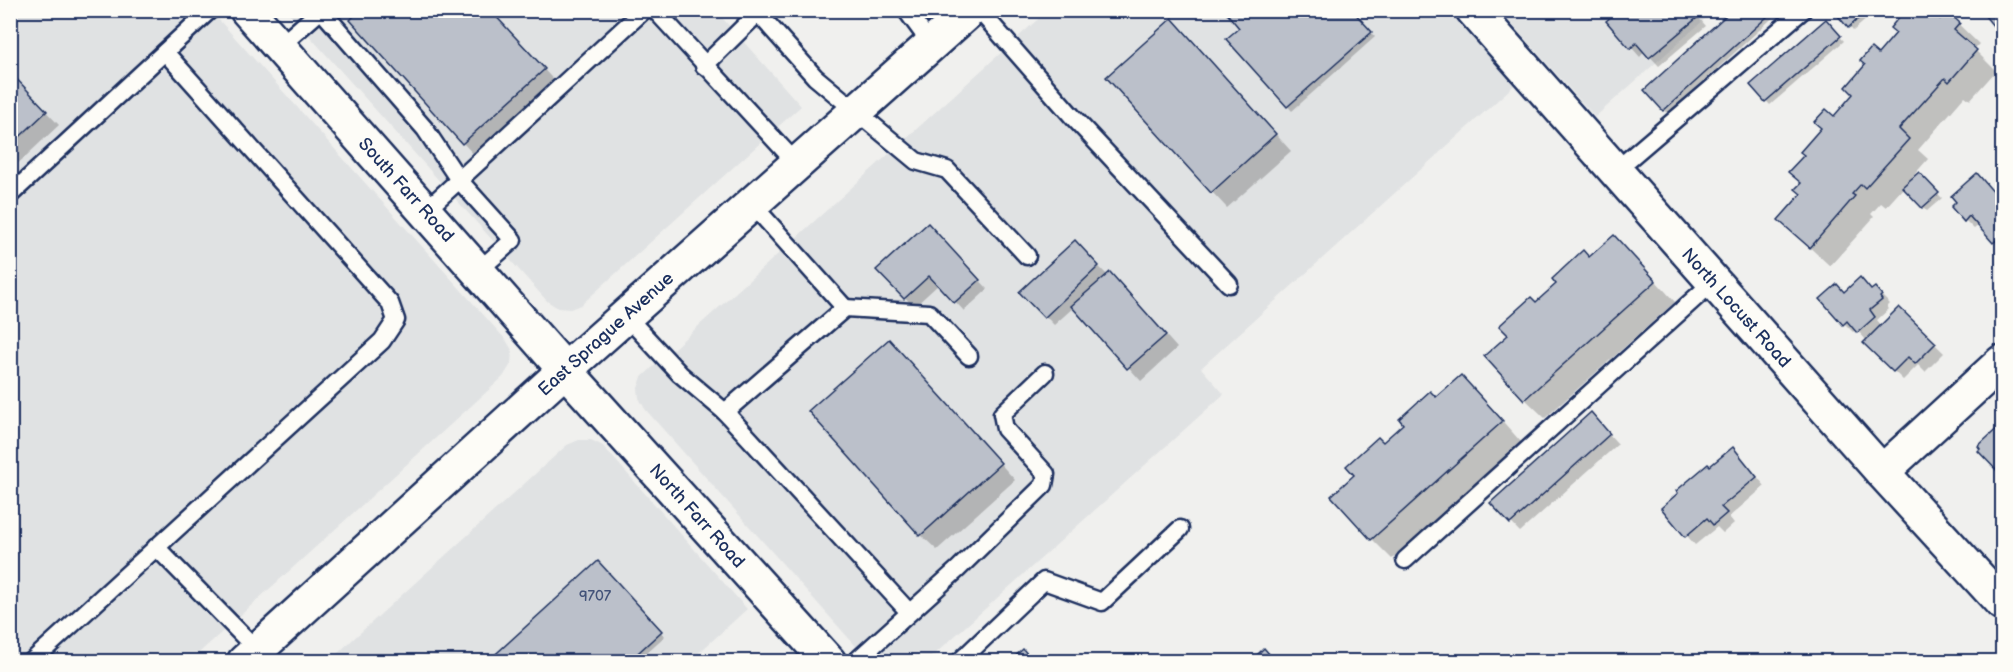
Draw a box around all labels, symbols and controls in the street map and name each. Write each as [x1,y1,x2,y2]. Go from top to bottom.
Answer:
street label: South Farr Road [354,134,458,246]
street label: North Locust Road [1677,244,1795,372]
street label: East Sprague Avenue [534,267,678,400]
street label: North Farr Road [645,460,749,572]
house number: 9707 [579,587,612,606]

